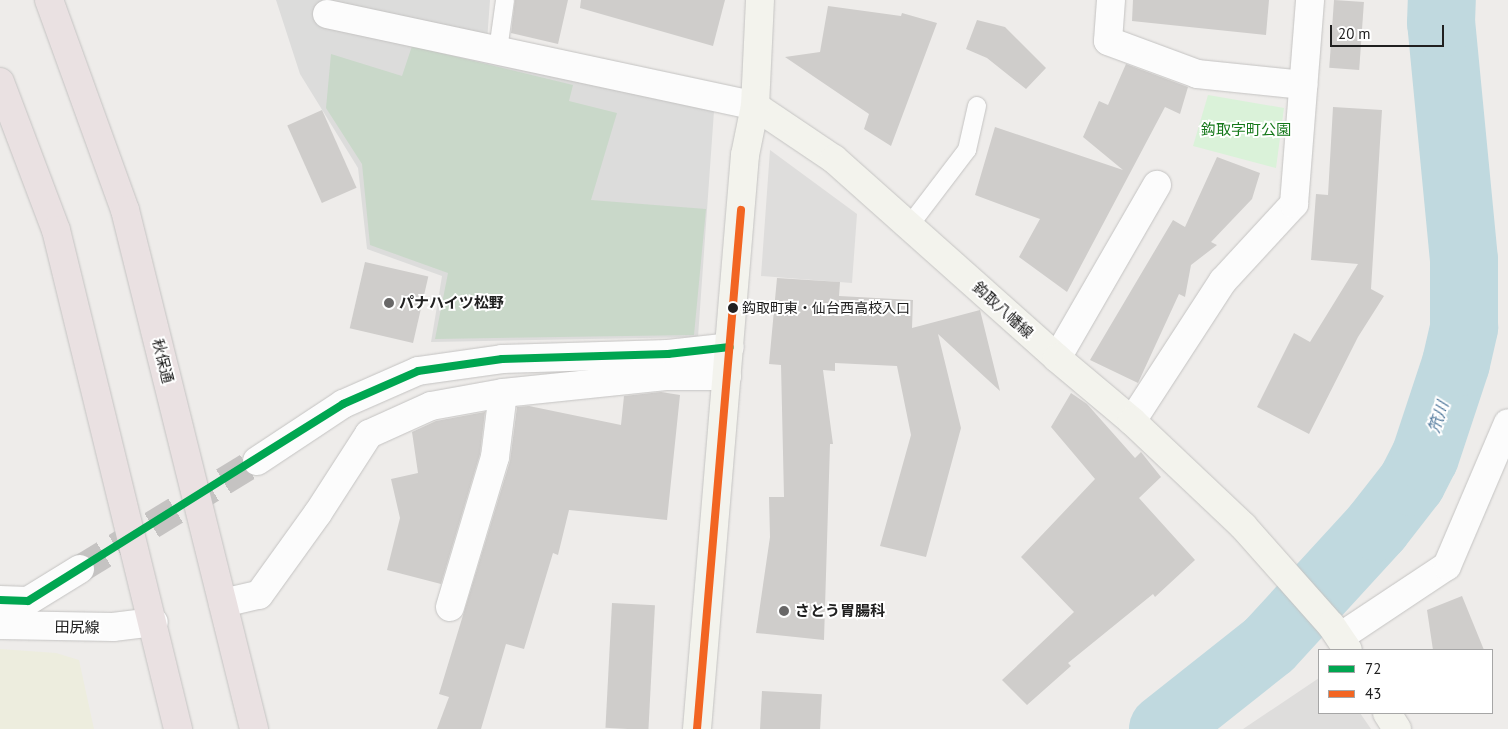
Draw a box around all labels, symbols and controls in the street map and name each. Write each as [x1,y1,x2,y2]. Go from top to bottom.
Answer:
scale bar [1333,15,1447,47]
text: 20 m [1338,24,1371,43]
park label: 鈎取字町公園 [1201,121,1291,139]
street label: 鈎取八幡線 [969,278,1037,342]
place label: パナハイツ松野 [399,294,504,312]
marker: パナハイツ松野 [383,297,395,309]
place label: 鈎取町東・仙台西高校入口 [742,300,910,316]
marker: 鈎取町東・仙台西高校入口 [728,303,738,313]
street label: 秋保通 [149,337,177,385]
water label: 笊川 [1424,399,1452,435]
place label: さとう胃腸科 [795,602,885,620]
marker: さとう胃腸科 [777,604,791,618]
street label: 田尻線 [54,618,100,636]
legend [1318,649,1493,714]
text: 72 [1365,659,1381,678]
text: 43 [1365,684,1381,703]

